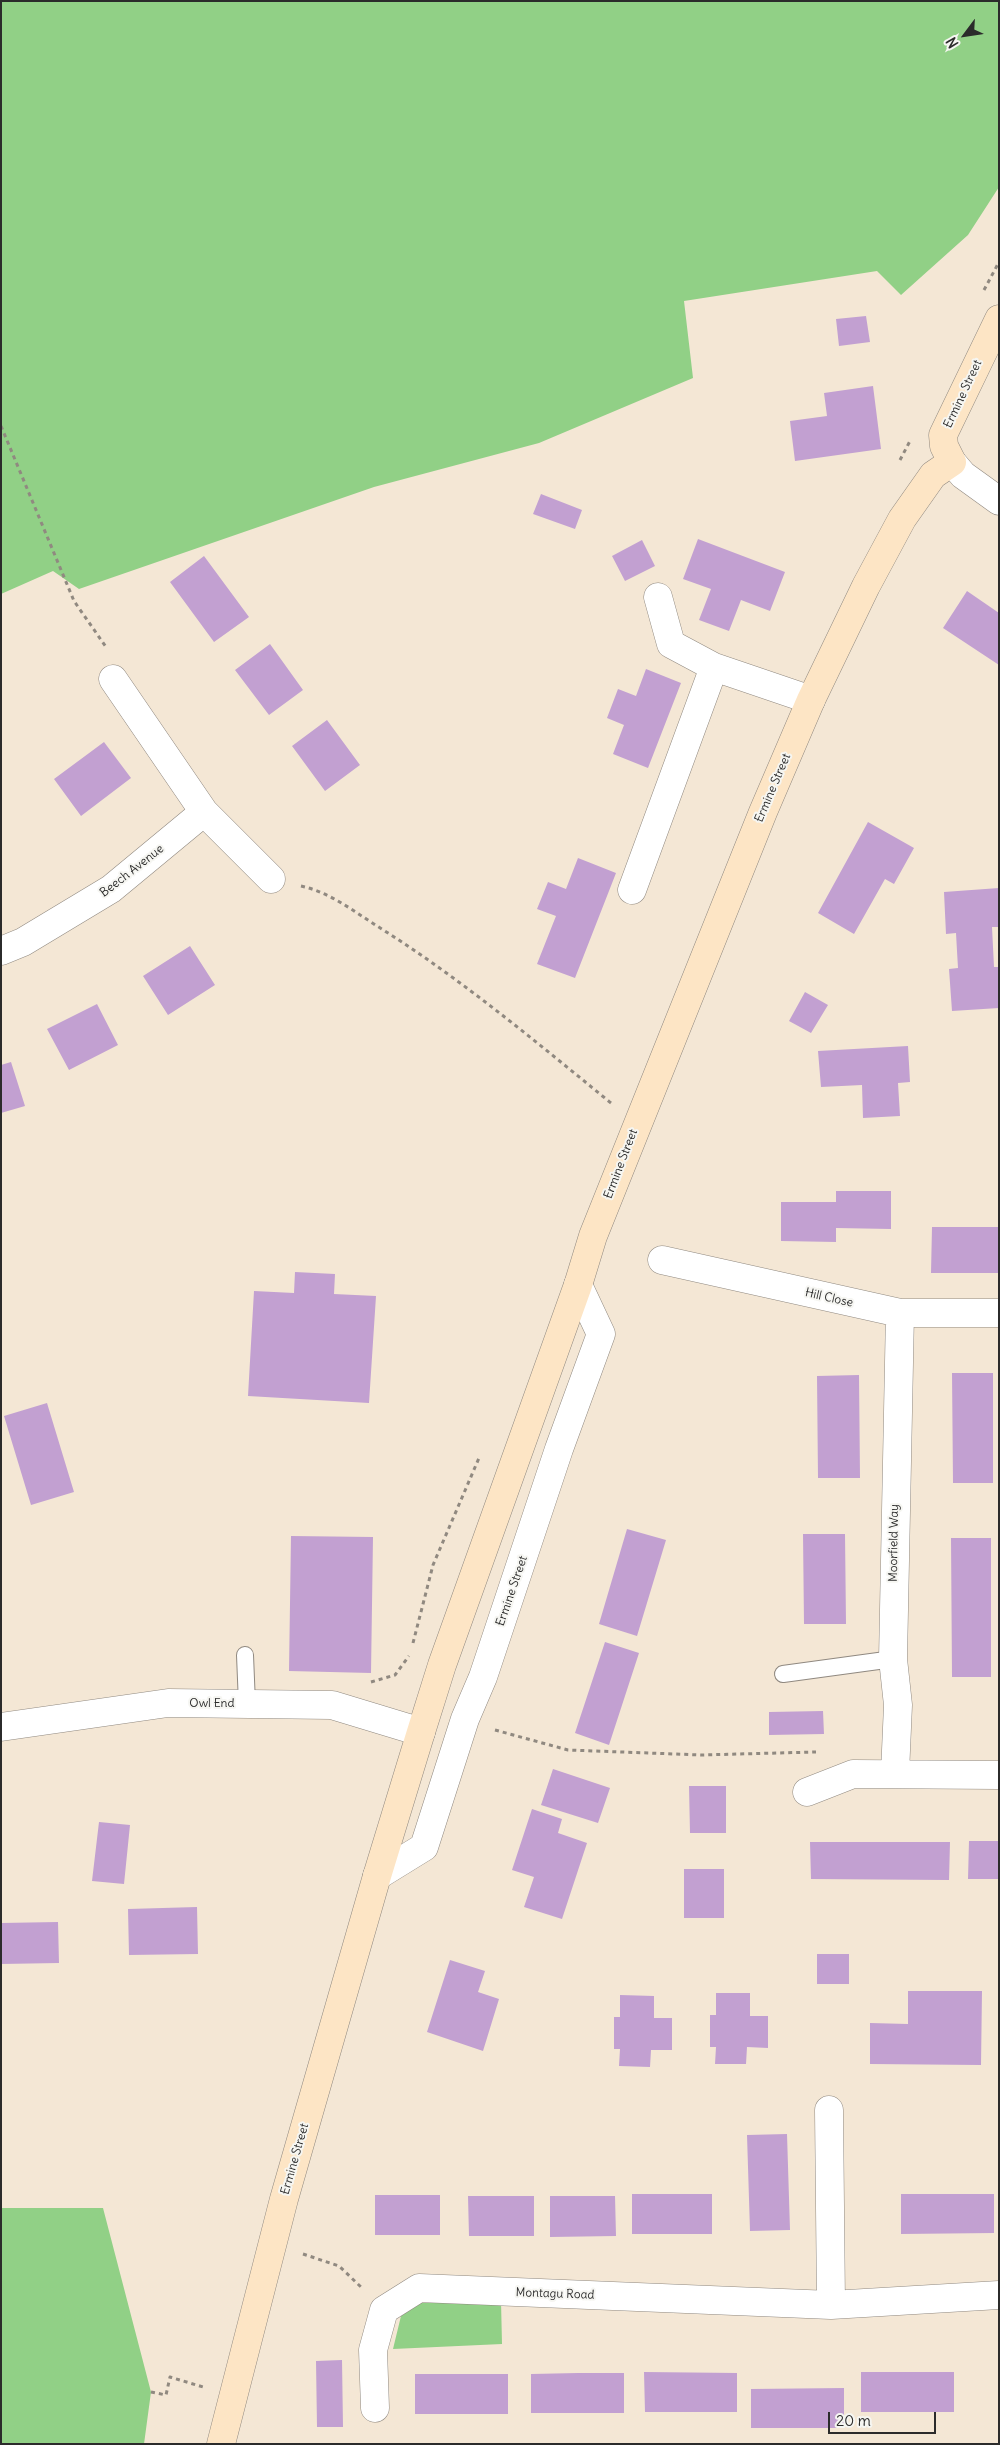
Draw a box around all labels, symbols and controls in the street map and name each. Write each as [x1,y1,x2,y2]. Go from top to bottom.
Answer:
north arrow [940,10,990,60]
text: N [942,34,962,52]
street label: Ermine Street [941,358,985,430]
street label: Ermine Street [752,751,794,825]
street label: Beech Avenue [97,842,167,900]
street label: Ermine Street [601,1127,641,1201]
street label: Hill Close [804,1285,854,1311]
street label: Moorfield Way [886,1504,902,1582]
street label: Ermine Street [493,1554,531,1628]
street label: Owl End [189,1697,235,1711]
street label: Ermine Street [278,2122,312,2196]
street label: Montagu Road [515,2285,595,2303]
scale bar [830,2402,938,2434]
text: 20 m [836,2411,871,2430]

